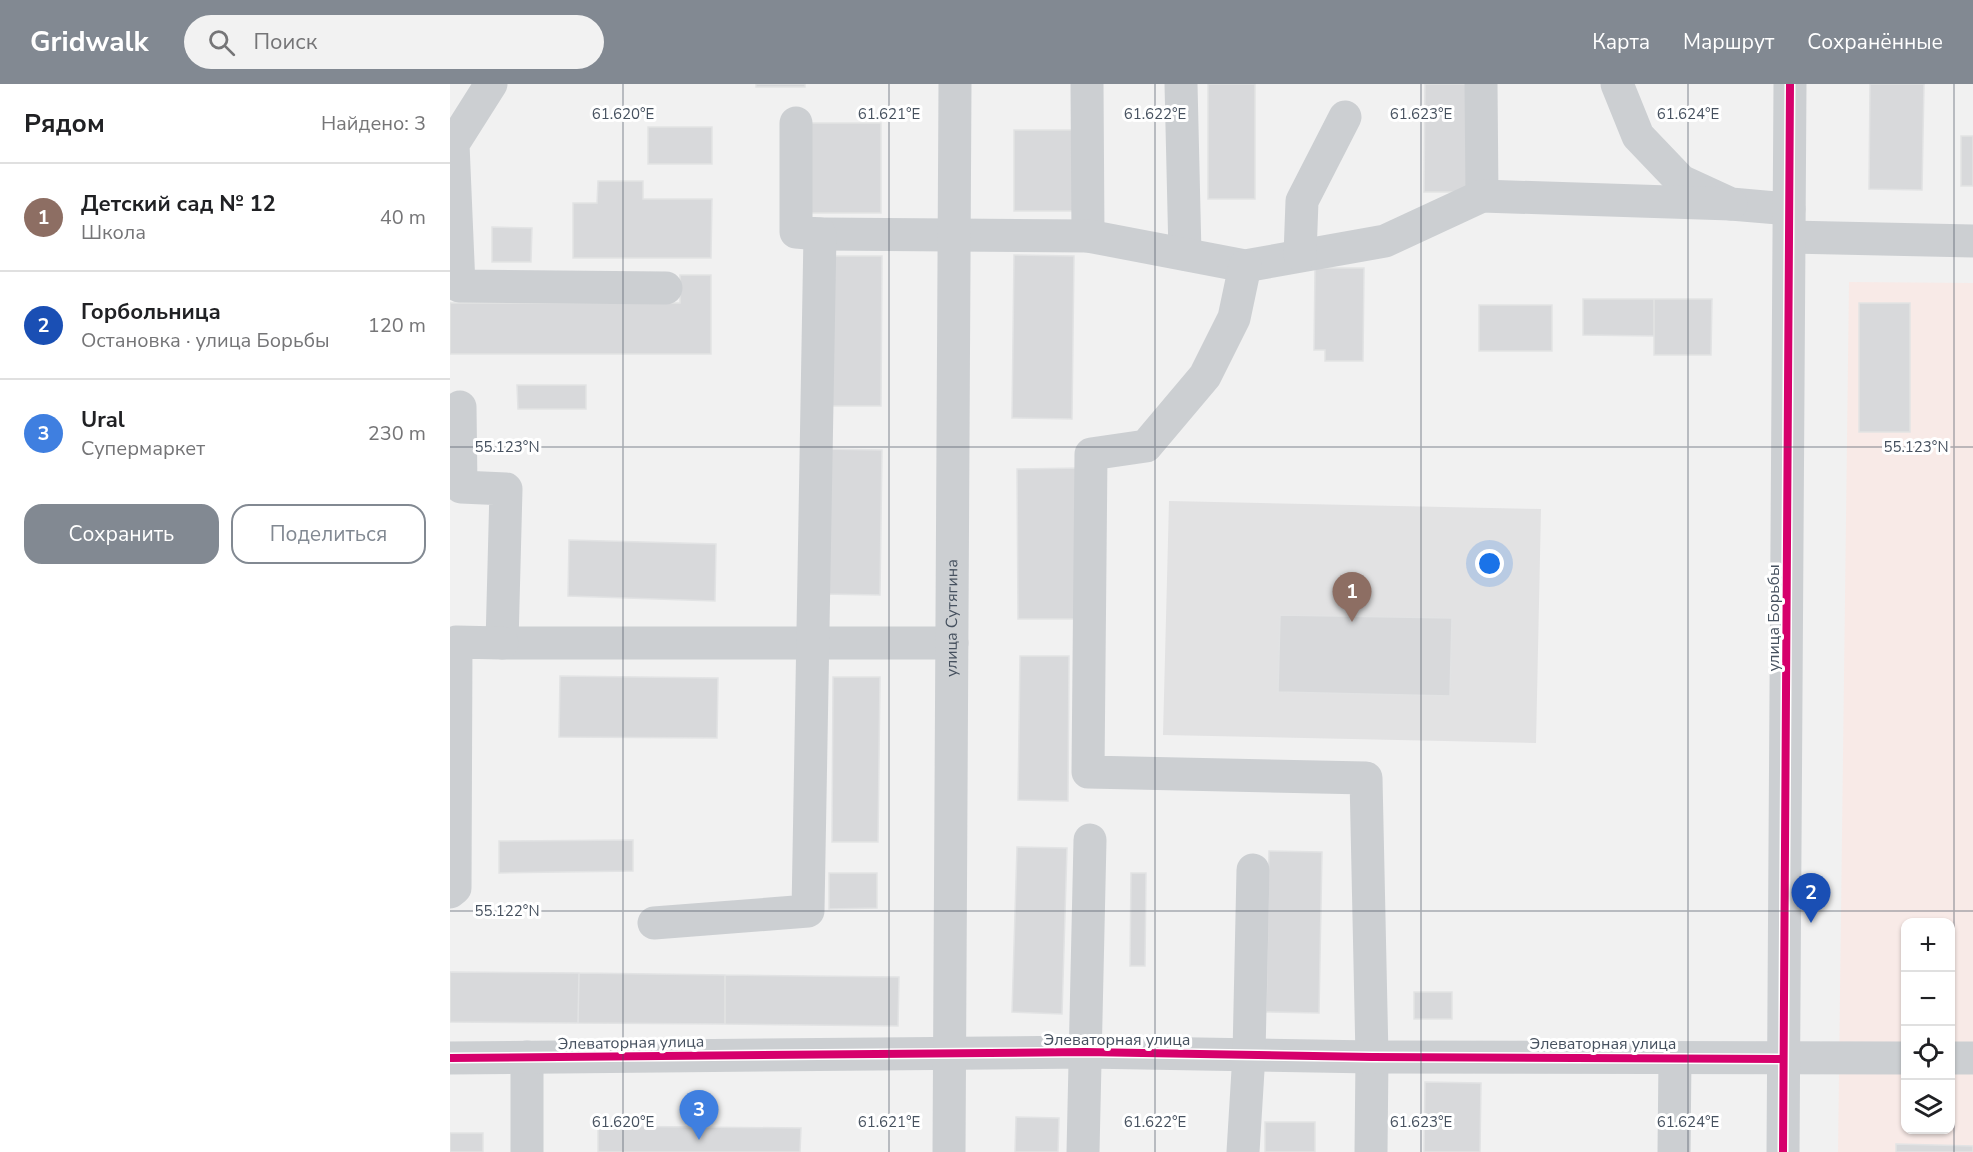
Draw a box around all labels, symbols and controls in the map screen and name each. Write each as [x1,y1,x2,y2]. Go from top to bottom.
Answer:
search box [184,15,604,69]
text: Gridwalk [30,23,148,61]
icon: search [205,26,238,59]
text: Поиск [253,27,317,57]
text: Карта [1592,28,1650,56]
text: Маршрут [1683,28,1774,56]
text: Сохранённые [1807,28,1943,56]
text: 61.620°E [592,104,654,124]
text: 61.621°E [858,104,920,124]
text: 61.622°E [1124,104,1186,124]
text: 61.623°E [1390,104,1452,124]
text: 61.624°E [1657,104,1719,124]
text: Рядом [24,106,105,141]
text: Найдено: 3 [321,110,426,137]
text: Детский сад № 12 [81,189,276,219]
text: 1 [38,204,50,231]
text: 40 m [380,204,426,231]
text: Школа [81,219,146,246]
text: Горбольница [81,297,221,327]
text: 2 [38,312,50,339]
text: 120 m [368,312,426,339]
text: Остановка · улица Борьбы [81,327,330,354]
text: Ural [81,405,125,435]
text: 3 [38,420,50,447]
text: 230 m [368,420,426,447]
text: Супермаркет [81,435,205,462]
text: 55.123°N [474,437,540,457]
text: 55.123°N [1883,437,1949,457]
button: Сохранить [24,504,219,564]
button: Поделиться [231,504,426,564]
your location [1475,549,1504,578]
street label: улица Сутягина [941,559,963,677]
street label: улица Борьбы [1763,564,1785,672]
pin: 1 [1332,572,1372,622]
pin: 2 [1792,874,1830,923]
text: 55.122°N [474,901,540,921]
map controls [1901,918,1955,1134]
button: + [1901,918,1955,972]
button: − [1901,972,1955,1026]
button: locate [1901,1026,1955,1080]
street label: Элеваторная улица [1044,1029,1190,1051]
street label: Элеваторная улица [557,1031,705,1055]
street label: Элеваторная улица [1530,1033,1676,1055]
button: layers [1901,1080,1955,1134]
pin: 3 [680,1090,718,1140]
text: 61.620°E [592,1112,654,1132]
text: 61.621°E [858,1112,920,1132]
text: 61.622°E [1124,1112,1186,1132]
text: 61.623°E [1390,1112,1452,1132]
text: 61.624°E [1657,1112,1719,1132]

